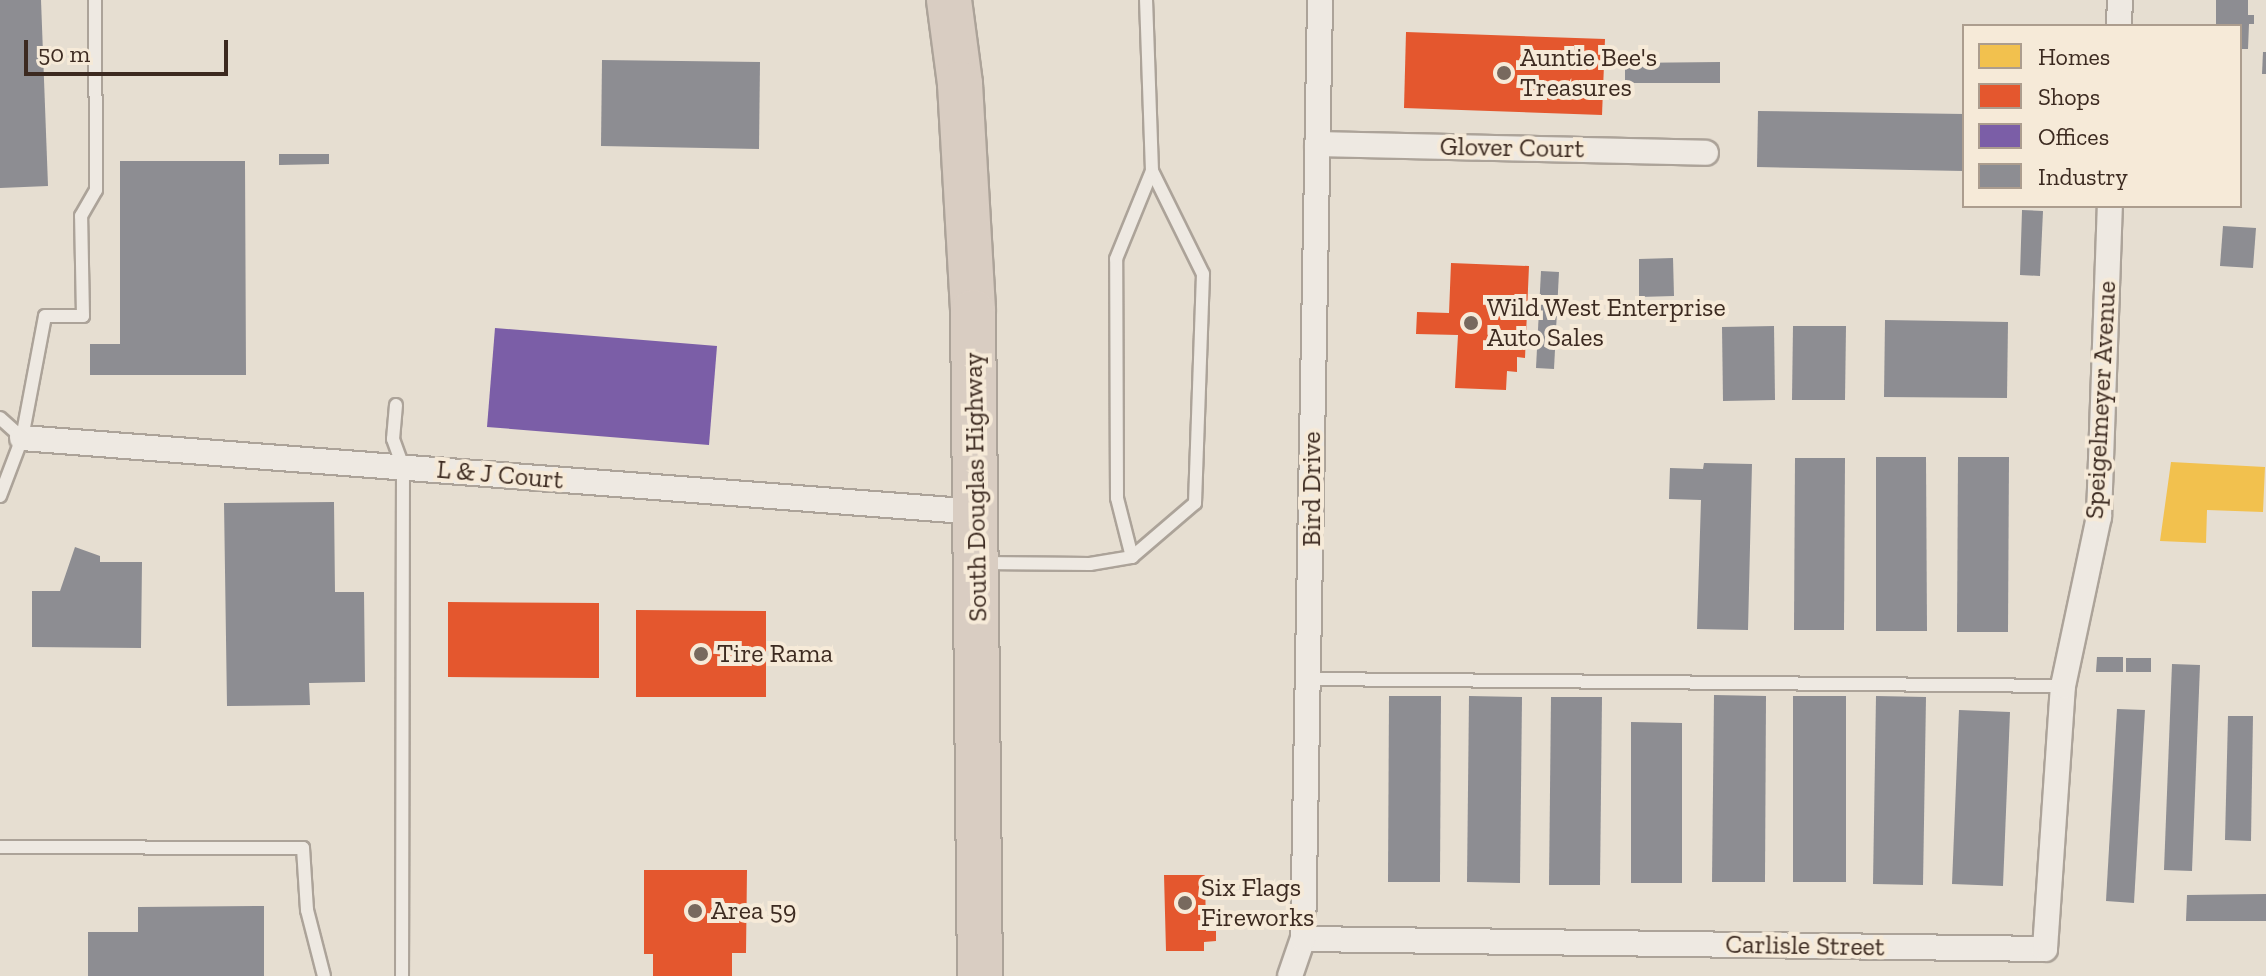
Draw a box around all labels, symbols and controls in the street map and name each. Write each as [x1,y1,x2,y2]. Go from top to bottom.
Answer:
scale bar [28,24,232,74]
legend [1962,24,2242,208]
text: 50 m [38,39,90,68]
place label: Auntie Bee's Treasures [1520,42,1657,104]
text: Homes [2038,42,2110,71]
marker: Auntie Bee's Treasures [1495,64,1513,82]
text: Shops [2038,82,2100,111]
text: Offices [2038,122,2109,151]
street label: Glover Court [1439,131,1585,165]
text: Industry [2038,162,2128,191]
street label: Speigelmeyer Avenue [2079,280,2123,520]
place label: Wild West Enterprise Auto Sales [1487,292,1727,354]
marker: Wild West Enterprise Auto Sales [1462,314,1480,332]
street label: South Douglas Highway [958,352,994,622]
street label: Bird Drive [1296,431,1328,547]
street label: L & J Court [435,454,565,496]
place label: Tire Rama [717,638,833,670]
marker: Tire Rama [692,645,710,663]
place label: Six Flags Fireworks [1201,872,1314,934]
marker: Six Flags Fireworks [1176,894,1194,912]
place label: Area 59 [711,895,797,927]
marker: Area 59 [686,902,704,920]
street label: Carlisle Street [1725,929,1885,963]

